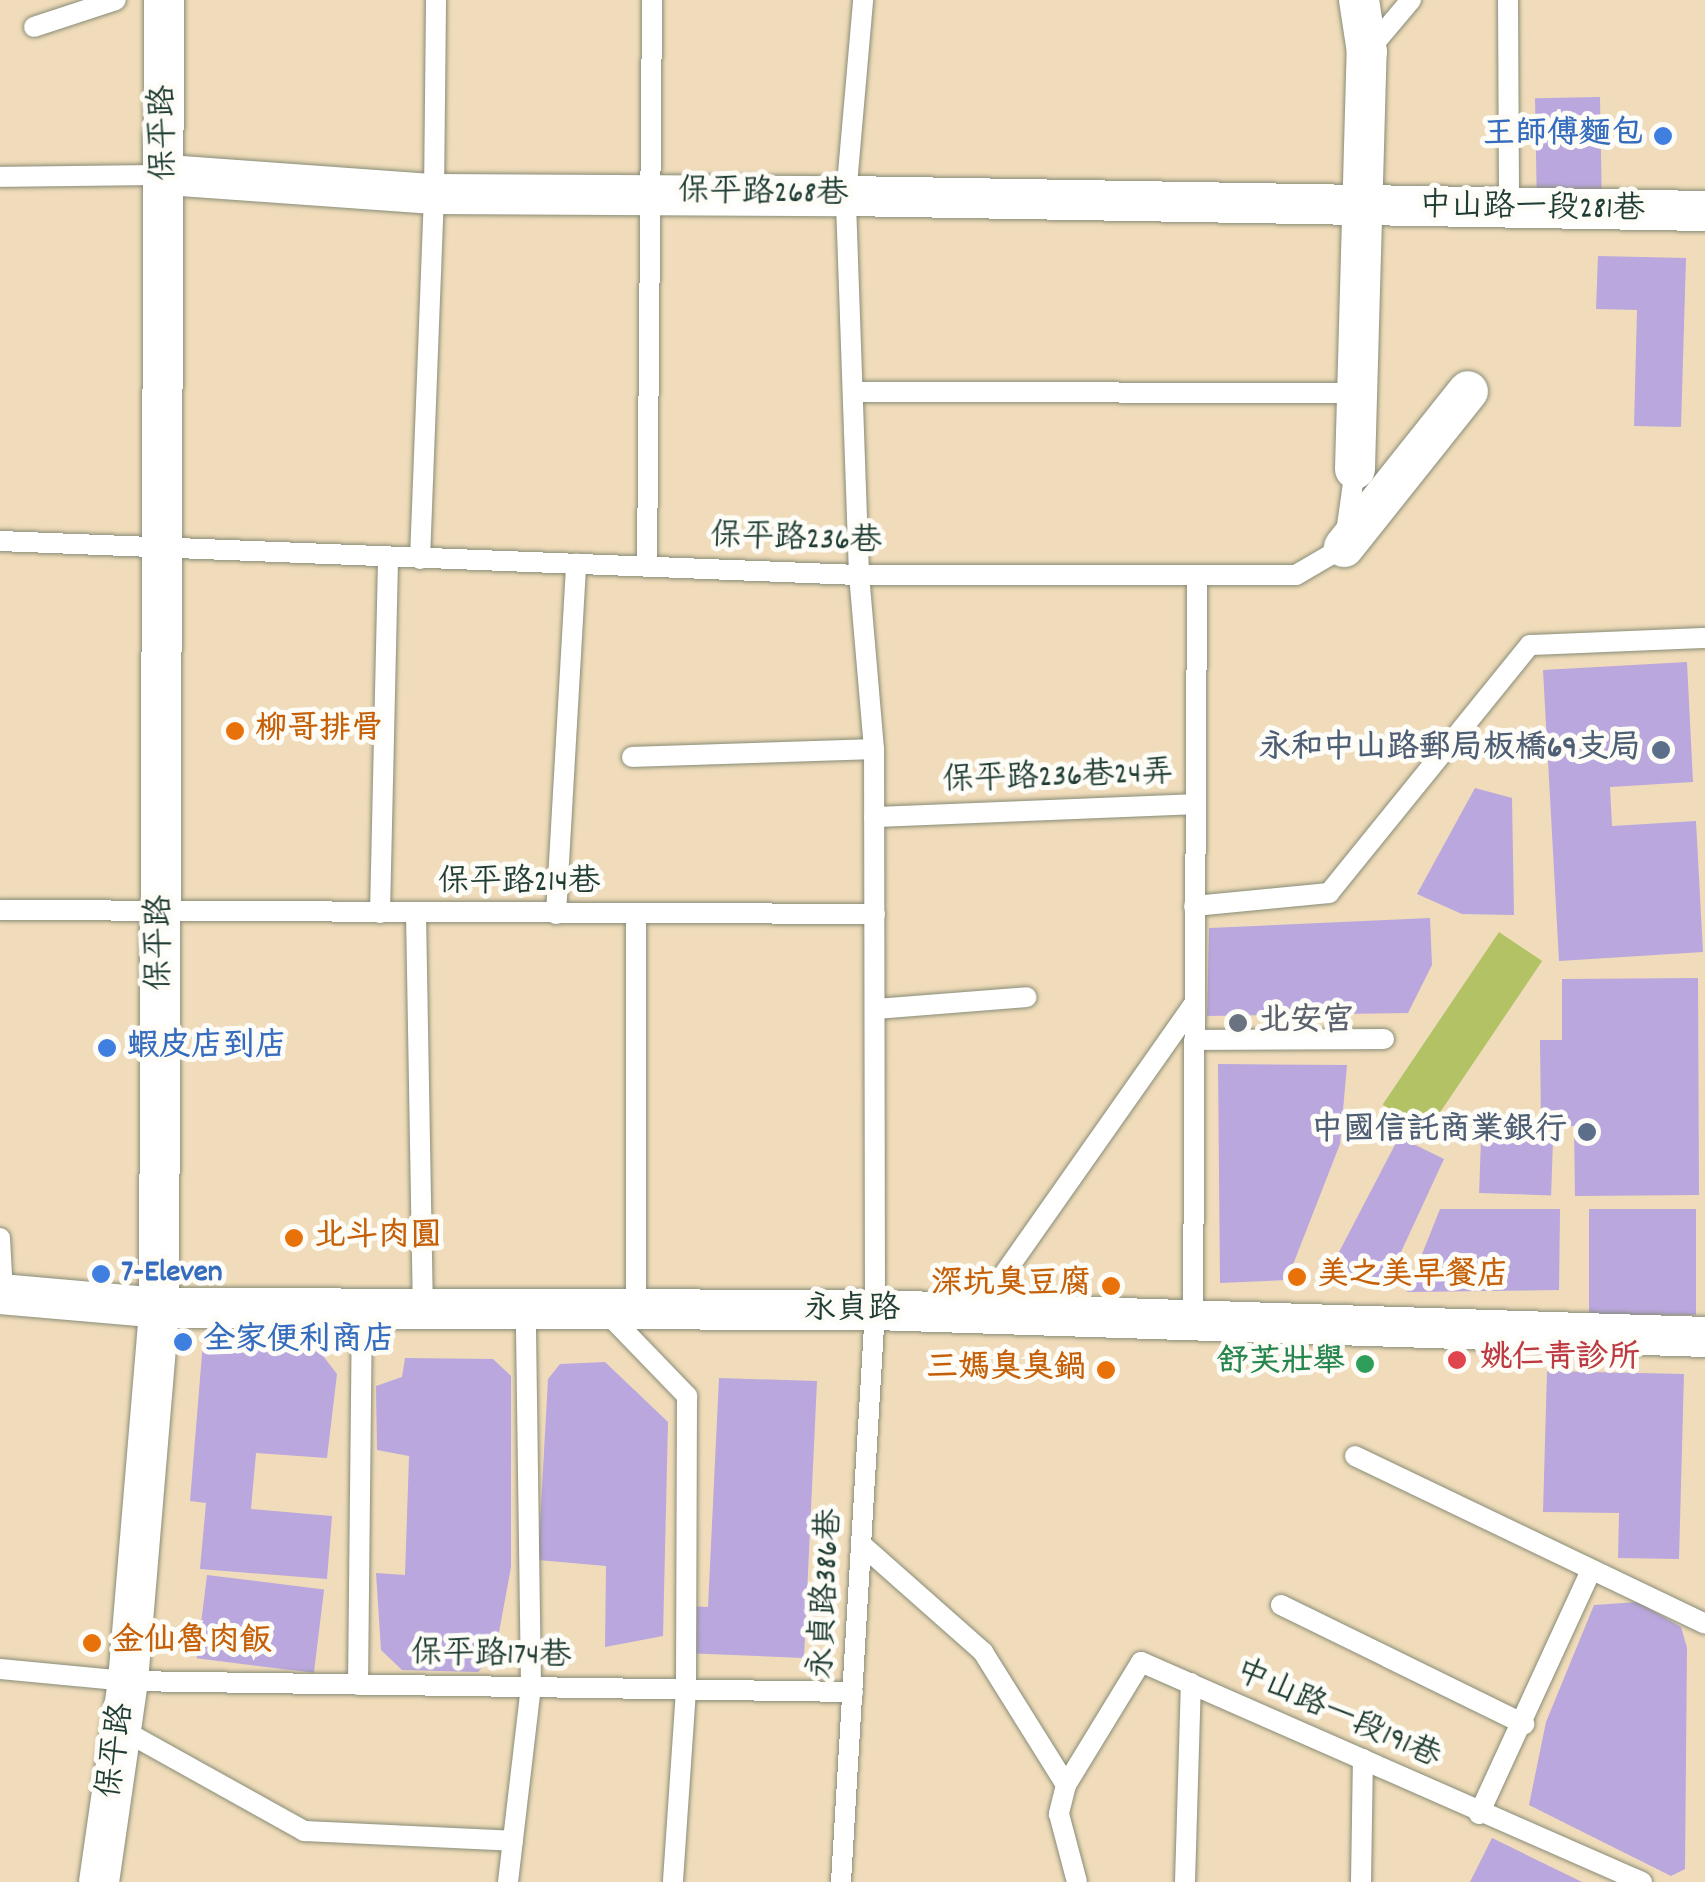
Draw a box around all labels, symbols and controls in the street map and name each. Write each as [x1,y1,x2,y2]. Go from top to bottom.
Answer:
street label: 保平路 [146,85,186,181]
place label: 王師傅麵包 [1483,117,1643,155]
marker: 王師傅麵包 [1652,125,1674,147]
street label: 保平路268巷 [677,174,849,216]
street label: 中山路一段281巷 [1419,189,1645,231]
street label: 保平路236巷 [709,519,883,563]
place label: 柳哥排骨 [255,712,383,750]
marker: 柳哥排骨 [224,720,246,742]
place label: 永和中山路郵局板橋69支局 [1259,731,1641,769]
marker: 永和中山路郵局板橋69支局 [1650,739,1672,761]
street label: 保平路236巷24弄 [942,756,1174,802]
street label: 保平路214巷 [438,865,600,903]
street label: 保平路 [143,895,181,991]
place label: 北安宮 [1258,1004,1354,1042]
marker: 北安宮 [1227,1012,1249,1034]
place label: 蝦皮店到店 [127,1029,287,1067]
marker: 蝦皮店到店 [96,1037,118,1059]
place label: 中國信託商業銀行 [1311,1113,1567,1151]
marker: 中國信託商業銀行 [1576,1121,1598,1143]
place label: 北斗肉圓 [314,1219,442,1257]
marker: 北斗肉圓 [283,1227,305,1249]
place label: 7-Eleven [121,1255,223,1293]
place label: 美之美早餐店 [1317,1258,1509,1296]
marker: 7-Eleven [90,1263,112,1285]
marker: 美之美早餐店 [1286,1266,1308,1288]
place label: 深坑臭豆腐 [931,1267,1091,1305]
marker: 深坑臭豆腐 [1100,1275,1122,1297]
street label: 永貞路 [804,1292,900,1330]
place label: 全家便利商店 [203,1323,395,1361]
marker: 全家便利商店 [172,1331,194,1353]
place label: 姚仁青診所 [1480,1341,1640,1379]
place label: 舒芙壯舉 [1217,1345,1345,1383]
marker: 姚仁青診所 [1444,1347,1470,1373]
place label: 三媽臭臭鍋 [926,1351,1086,1389]
marker: 舒芙壯舉 [1354,1353,1376,1375]
marker: 三媽臭臭鍋 [1095,1359,1117,1381]
street label: 永貞路386巷 [804,1508,852,1680]
place label: 金仙魯肉飯 [112,1624,272,1662]
marker: 金仙魯肉飯 [81,1632,103,1654]
street label: 保平路174巷 [410,1636,572,1678]
street label: 中山路一段191巷 [1228,1654,1446,1778]
street label: 保平路 [92,1701,144,1801]

